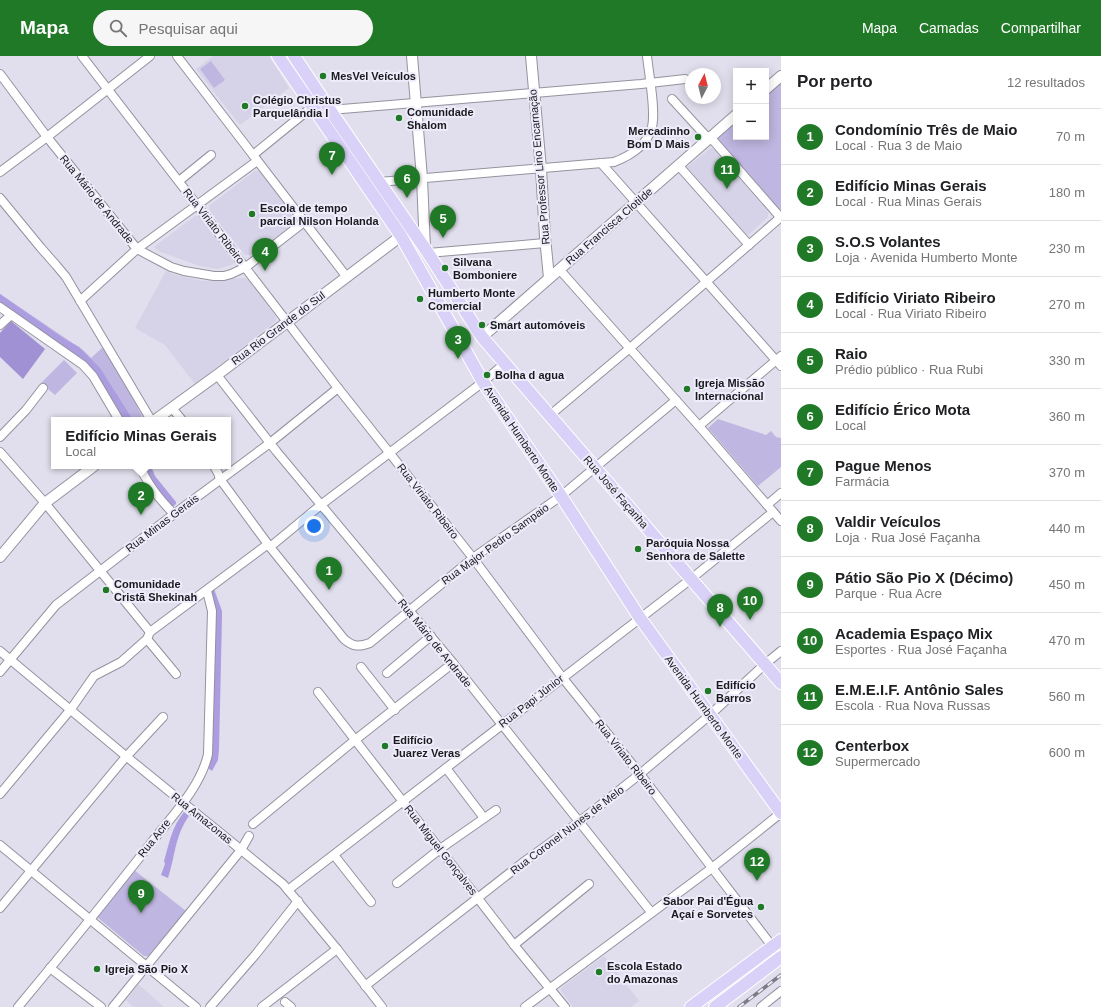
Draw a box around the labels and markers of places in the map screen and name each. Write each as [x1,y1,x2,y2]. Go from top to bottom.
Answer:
place label: MesVel Veículos [331,70,416,82]
marker: MesVel Veículos [318,71,328,81]
place label: Colégio Christus Parquelândia I [253,94,341,119]
marker: Colégio Christus Parquelândia I [240,101,250,111]
place label: Comunidade Shalom [407,106,474,131]
marker: Comunidade Shalom [394,113,404,123]
place label: Mercadinho Bom D Mais [627,125,690,150]
marker: Mercadinho Bom D Mais [693,132,703,142]
pin: 7 [319,142,345,175]
pin: 11 [714,156,740,189]
pin: 6 [394,165,420,198]
place label: Escola de tempo parcial Nilson Holanda [260,202,379,227]
pin: 5 [430,205,456,238]
marker: Escola de tempo parcial Nilson Holanda [247,209,257,219]
pin: 4 [252,238,278,271]
place label: Silvana Bomboniere [453,256,517,281]
marker: Silvana Bomboniere [440,263,450,273]
place label: Humberto Monte Comercial [428,287,515,312]
marker: Humberto Monte Comercial [415,294,425,304]
place label: Smart automóveis [490,319,585,331]
marker: Smart automóveis [477,320,487,330]
pin: 3 [445,326,471,359]
place label: Bolha d agua [495,369,565,381]
marker: Bolha d agua [482,370,492,380]
place label: Igreja Missão Internacional [695,377,765,402]
marker: Igreja Missão Internacional [682,384,692,394]
pin: 2 [128,482,154,515]
place label: Paróquia Nossa Senhora de Salette [646,537,745,562]
marker: Paróquia Nossa Senhora de Salette [633,544,643,554]
pin: 1 [316,557,342,590]
place label: Comunidade Cristã Shekinah [114,578,197,603]
marker: Comunidade Cristã Shekinah [101,585,111,595]
pin: 10 [737,587,763,620]
pin: 8 [707,594,733,627]
place label: Edifício Barros [716,679,756,704]
marker: Edifício Barros [703,686,713,696]
place label: Edifício Juarez Veras [393,734,460,759]
marker: Edifício Juarez Veras [380,741,390,751]
pin: 12 [744,848,770,881]
pin: 9 [128,880,154,913]
place label: Sabor Pai d'Égua Açaí e Sorvetes [663,895,754,920]
marker: Sabor Pai d'Égua Açaí e Sorvetes [756,902,766,912]
place label: Escola Estado do Amazonas [607,960,682,985]
place label: Igreja São Pio X [105,963,189,975]
marker: Igreja São Pio X [92,964,102,974]
marker: Escola Estado do Amazonas [594,967,604,977]

